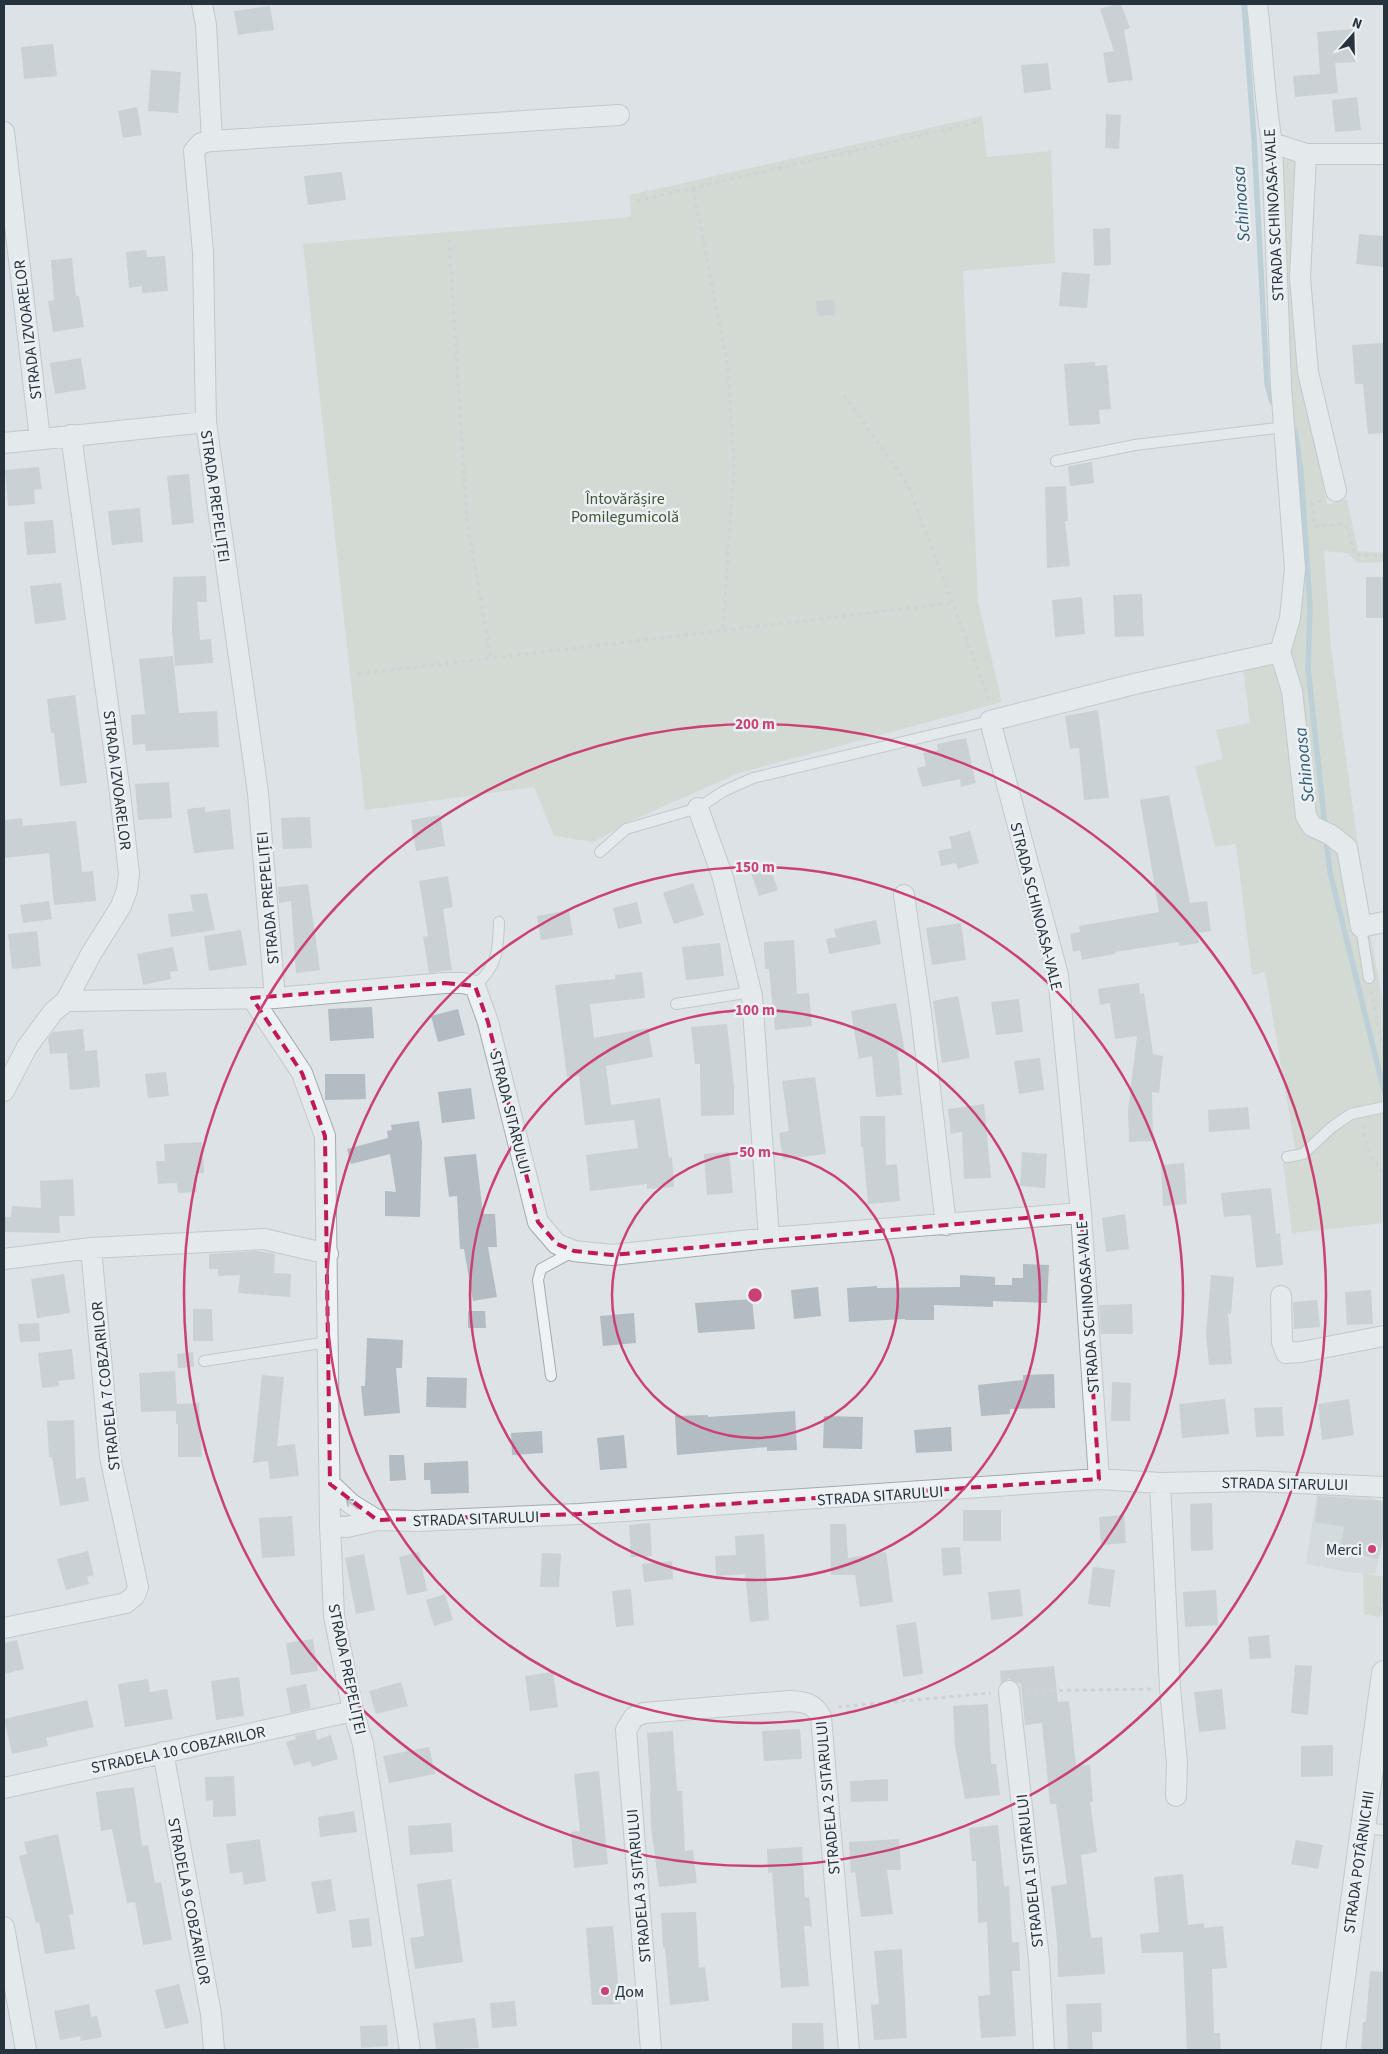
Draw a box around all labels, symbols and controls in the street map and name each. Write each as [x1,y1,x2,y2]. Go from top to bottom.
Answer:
north arrow [1328,10,1378,60]
text: N [1349,13,1365,35]
street label: STRADA SCHINOASA-VALE [1258,128,1290,302]
water label: Schinoasa [1226,165,1257,243]
street label: STRADA IZVOARELOR [9,259,47,401]
street label: STRADA PREPELIȚEI [195,429,235,564]
park label: Întovărășire Pomilegumicolă [571,488,679,528]
street label: STRADA IZVOARELOR [98,709,136,851]
text: 200 m [735,714,775,735]
water label: Schinoasa [1288,726,1321,804]
street label: STRADA SCHINOASA-VALE [1004,820,1068,993]
street label: STRADA PREPELIȚEI [251,831,285,965]
text: 150 m [735,857,775,878]
text: 100 m [735,1000,775,1021]
street label: STRADA SITARULUI [484,1048,536,1176]
text: 50 m [739,1142,771,1163]
street label: STRADA SCHINOASA-VALE [1071,1220,1105,1394]
centre of rings [746,1286,764,1304]
street label: STRADELA 7 COBZARILOR [86,1300,126,1472]
street label: STRADA SITARULUI [1221,1472,1349,1496]
street label: STRADA SITARULUI [816,1481,944,1511]
one-way arrow [346,1498,359,1509]
street label: STRADA SITARULUI [412,1506,540,1532]
place label: Merci [1326,1539,1362,1561]
marker: Merci [1366,1543,1378,1555]
street label: STRADA PREPELIȚEI [322,1602,372,1737]
street label: STRADELA 2 SITARULUI [810,1720,846,1876]
street label: STRADELA 10 COBZARILOR [89,1721,267,1779]
street label: STRADA POTÂRNICHII [1338,1789,1380,1935]
street label: STRADELA 1 SITARULUI [1011,1793,1049,1949]
street label: STRADELA 3 SITARULUI [621,1808,657,1964]
street label: STRADELA 9 COBZARILOR [162,1816,216,1987]
place label: Дом [615,1981,644,2003]
marker: Дом [599,1985,611,1997]

